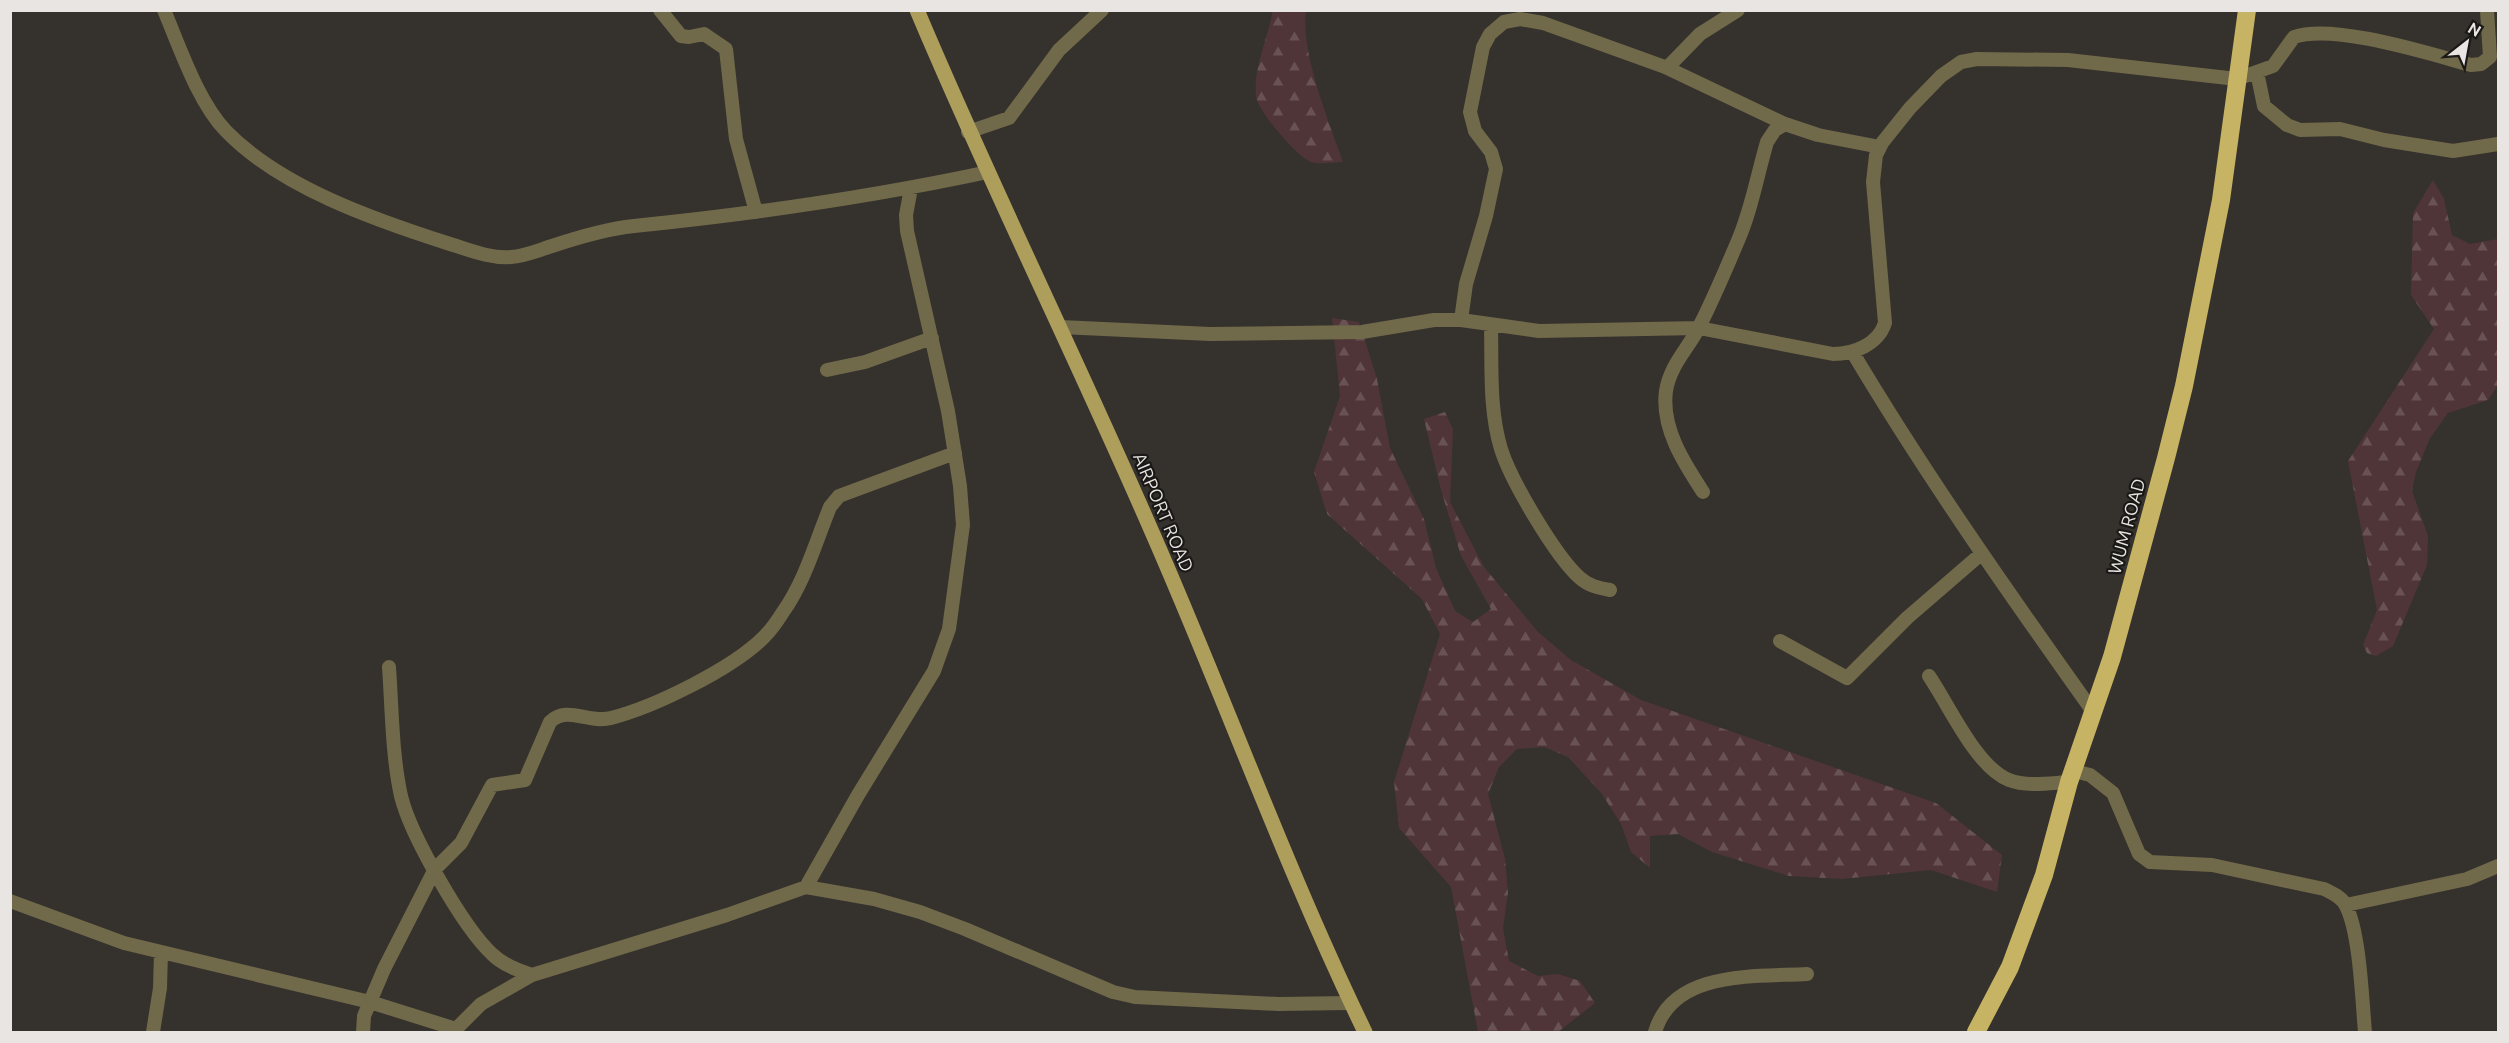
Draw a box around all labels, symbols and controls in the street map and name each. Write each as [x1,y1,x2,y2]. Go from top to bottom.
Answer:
north arrow [2437,12,2497,72]
text: N [2465,18,2484,40]
street label: AIRPORT ROAD [1130,450,1198,574]
street label: WUM ROAD [2104,476,2148,576]

